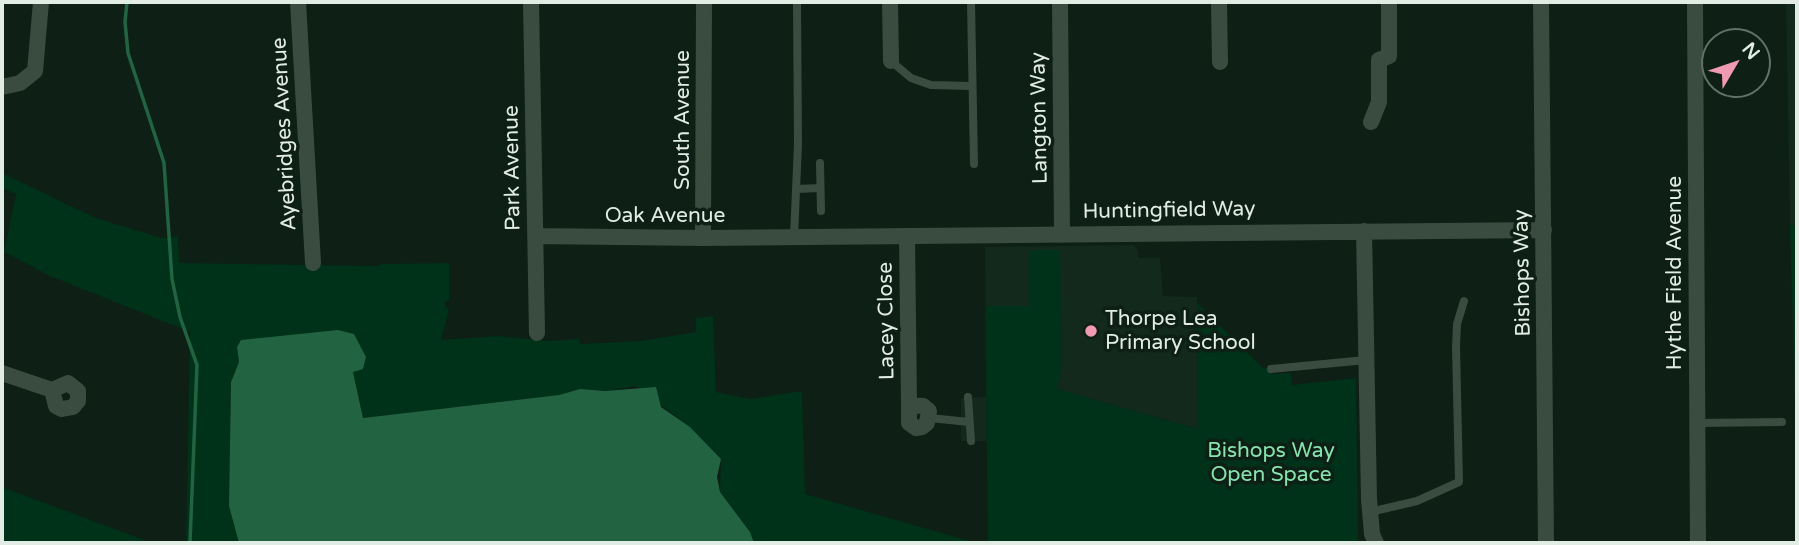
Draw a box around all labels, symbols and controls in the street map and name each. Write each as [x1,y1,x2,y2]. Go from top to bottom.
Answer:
north arrow [1701,28,1771,98]
street label: Ayebridges Avenue [267,37,303,231]
text: N [1737,38,1764,64]
street label: South Avenue [670,50,696,190]
street label: Langton Way [1026,52,1054,184]
street label: Park Avenue [499,105,527,231]
street label: Hythe Field Avenue [1662,176,1688,370]
street label: Huntingfield Way [1082,197,1256,225]
street label: Oak Avenue [605,203,725,229]
street label: Bishops Way [1509,209,1537,337]
street label: Lacey Close [873,262,901,380]
place label: Thorpe Lea Primary School [1105,306,1256,356]
marker: Thorpe Lea Primary School [1083,323,1099,339]
park label: Bishops Way Open Space [1207,438,1335,488]

